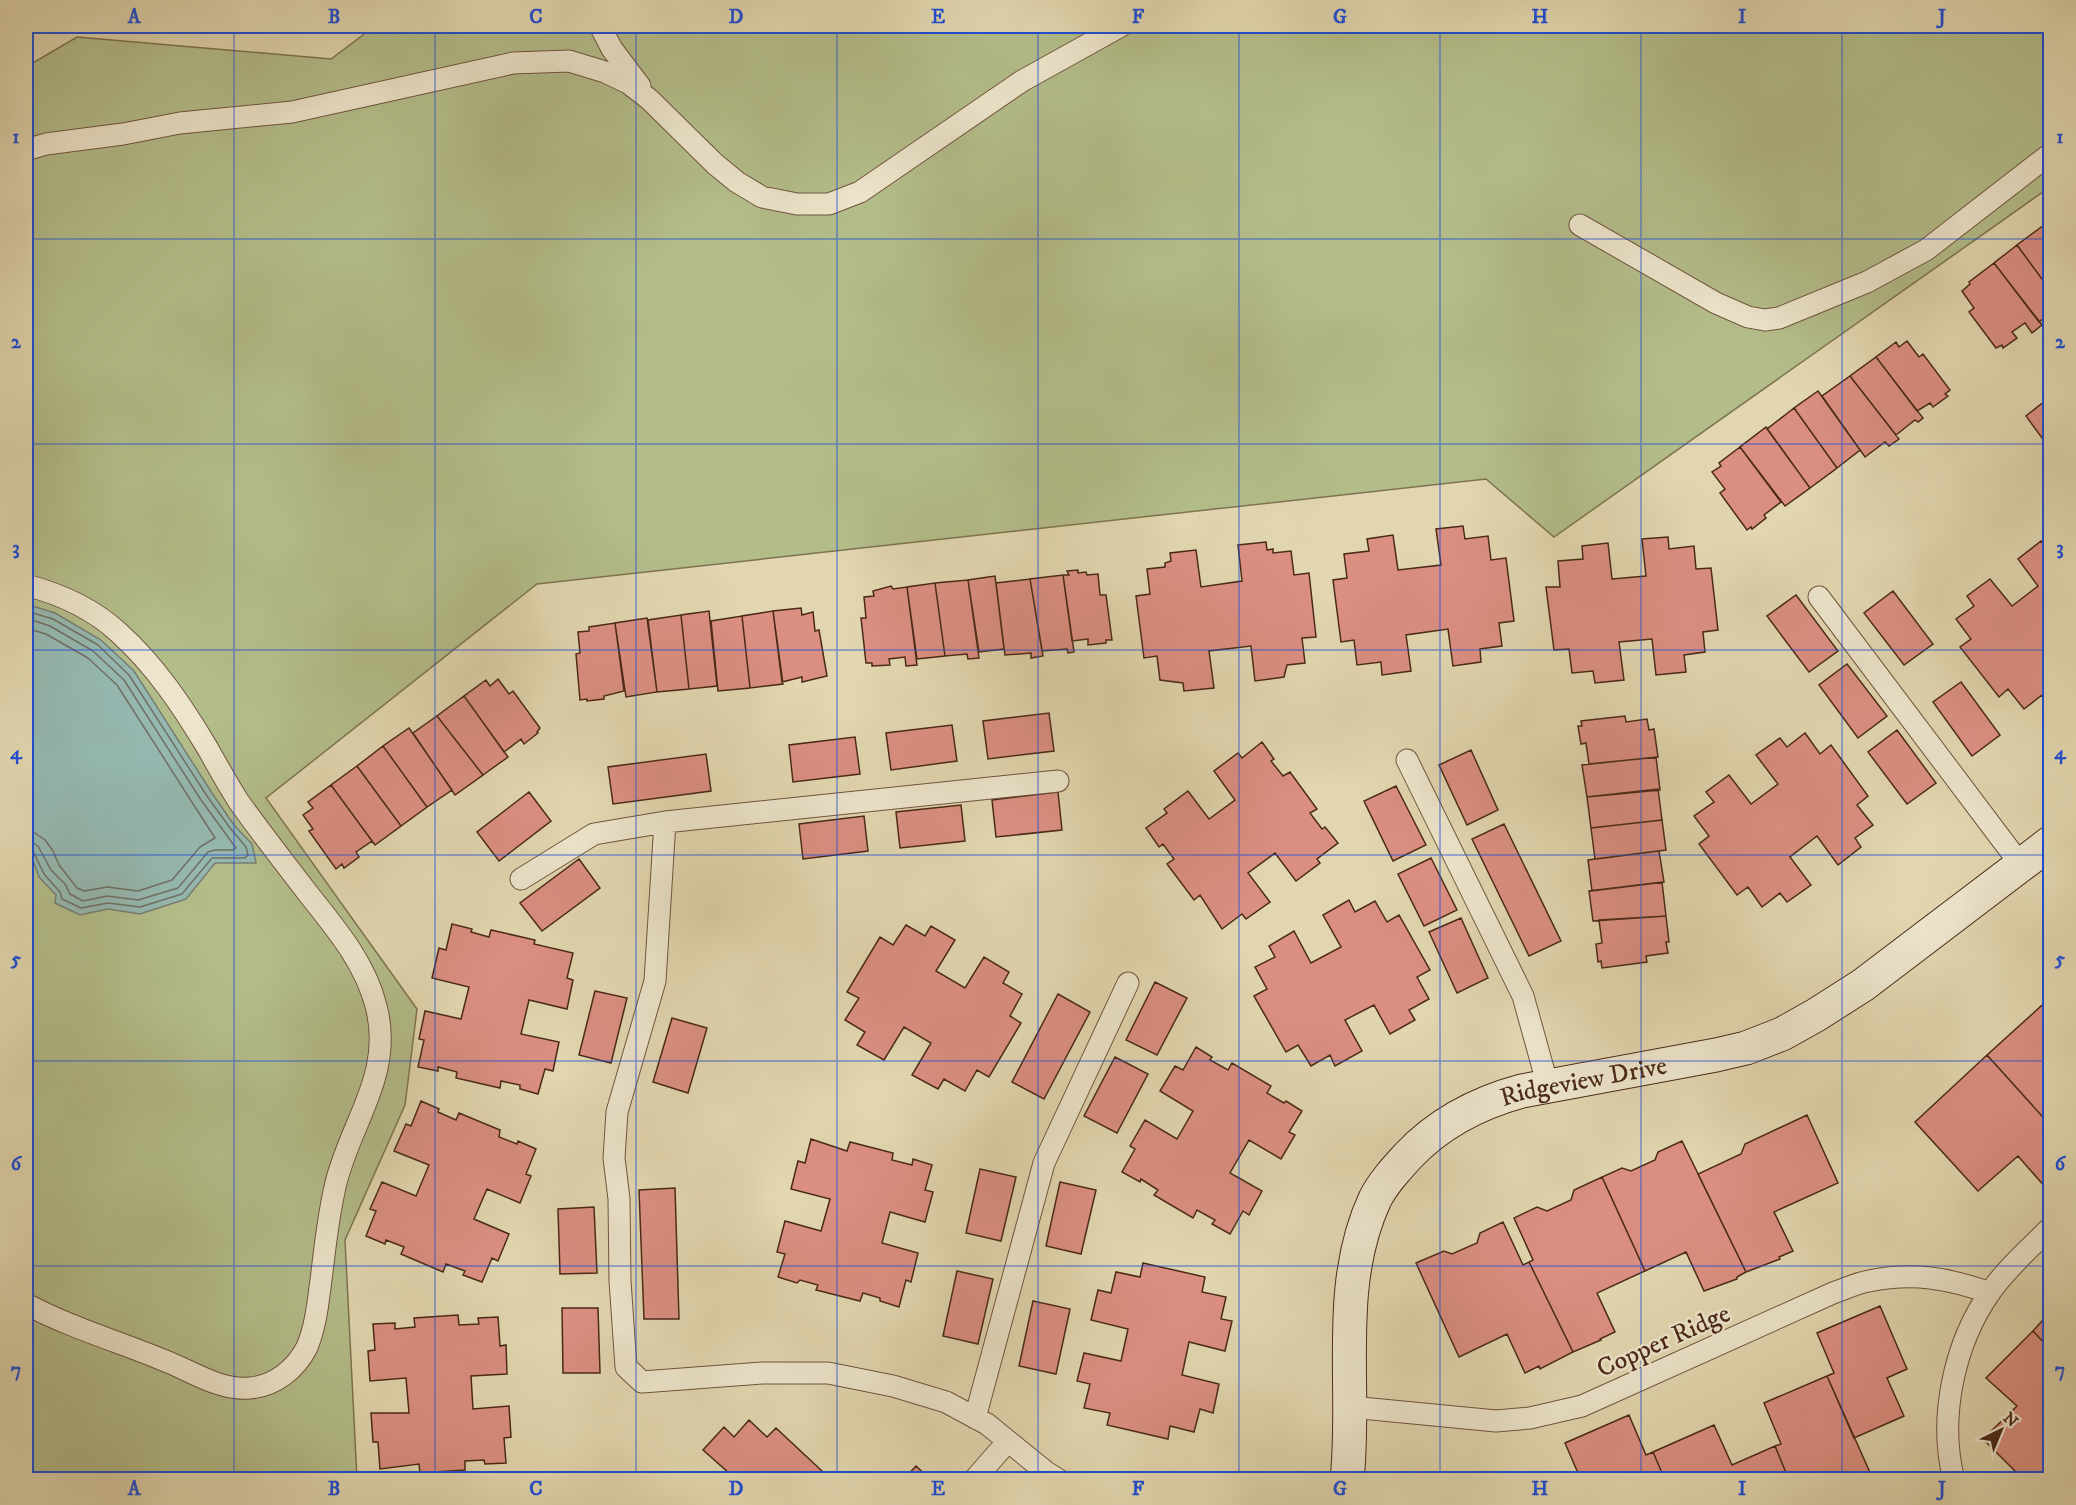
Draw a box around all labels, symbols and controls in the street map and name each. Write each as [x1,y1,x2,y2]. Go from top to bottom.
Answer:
text: A [127,5,142,30]
text: B [328,5,340,30]
text: C [529,5,543,30]
text: D [729,5,744,30]
text: E [931,5,945,30]
text: F [1132,5,1145,30]
text: G [1333,5,1347,30]
text: H [1532,5,1549,30]
text: I [1738,5,1746,30]
text: J [1936,5,1946,30]
text: 1 [12,125,20,150]
text: 1 [2056,125,2064,150]
text: 2 [11,330,22,355]
text: 2 [2055,330,2066,355]
text: 3 [12,536,20,561]
text: 3 [2056,536,2064,561]
text: 4 [10,741,23,766]
text: 4 [2054,741,2067,766]
text: 5 [10,947,21,972]
text: 5 [2054,947,2065,972]
street label: Ridgeview Drive [1496,1049,1670,1115]
text: 6 [11,1152,23,1177]
text: 6 [2055,1152,2067,1177]
street label: Copper Ridge [1592,1297,1735,1385]
text: 7 [11,1358,21,1383]
text: 7 [2055,1358,2065,1383]
north arrow [1971,1400,2031,1460]
text: N [1999,1408,2022,1432]
text: A [127,1477,142,1502]
text: B [328,1477,340,1502]
text: C [529,1477,543,1502]
text: D [729,1477,744,1502]
text: E [931,1477,945,1502]
text: F [1132,1477,1145,1502]
text: G [1333,1477,1347,1502]
text: H [1532,1477,1549,1502]
text: I [1738,1477,1746,1502]
text: J [1936,1477,1946,1502]

